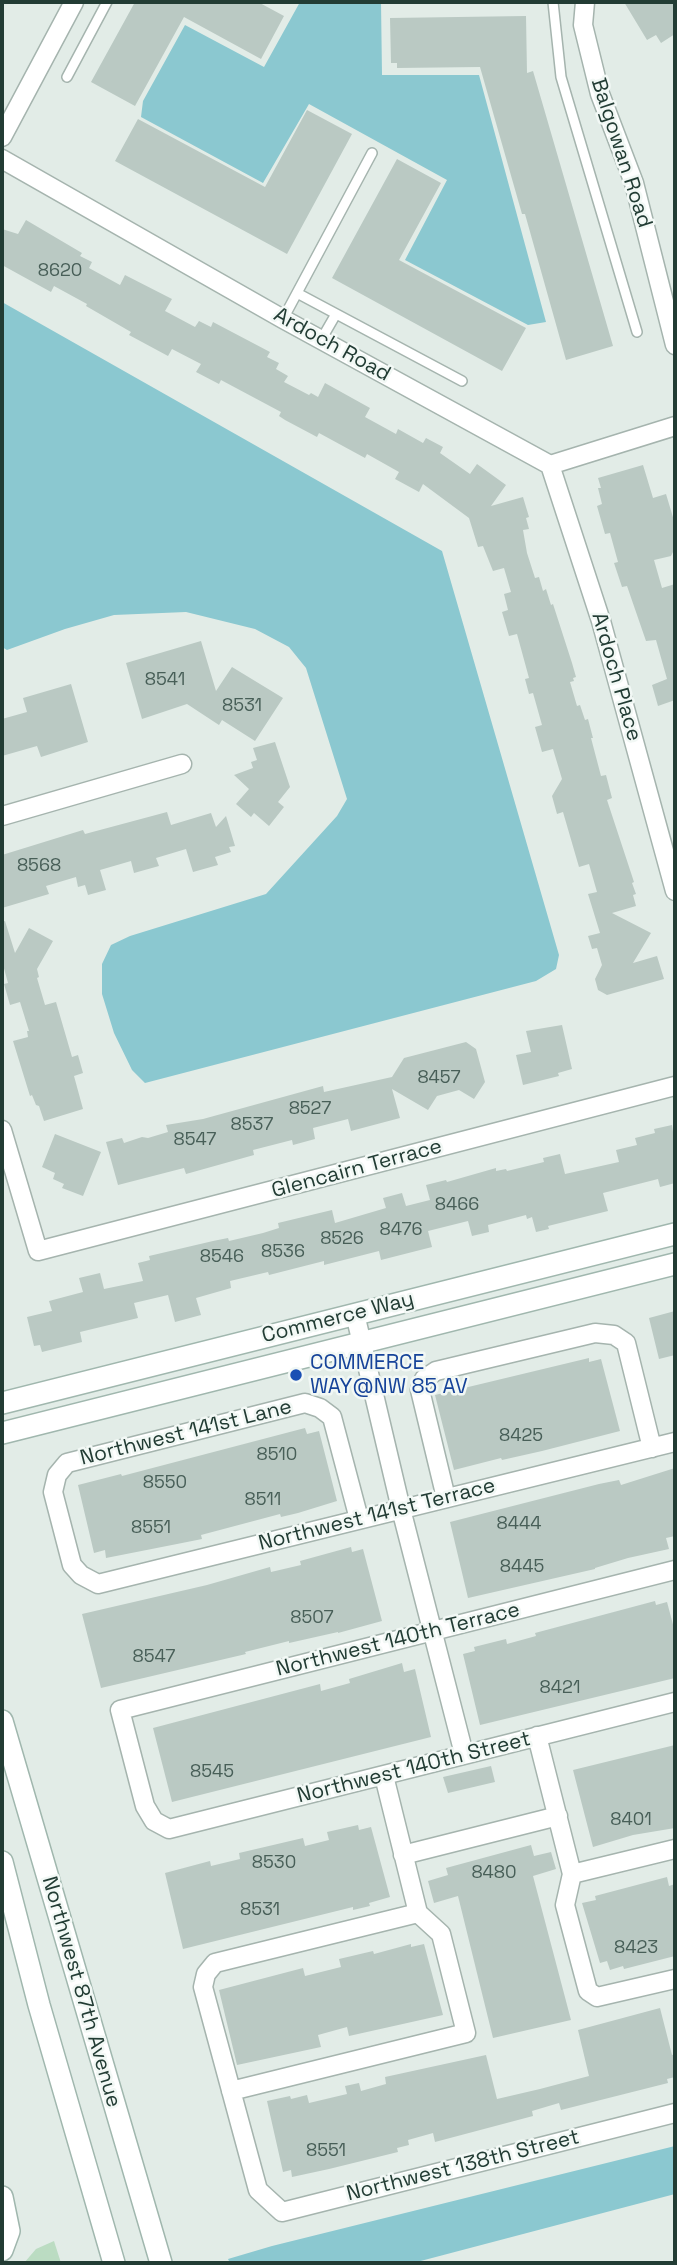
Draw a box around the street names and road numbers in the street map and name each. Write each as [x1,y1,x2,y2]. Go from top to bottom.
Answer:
street label: Balgowan Road [585,75,657,231]
street label: Ardoch Road [269,303,395,387]
street label: Ardoch Place [586,610,646,744]
street label: Glencairn Terrace [269,1134,445,1204]
street label: Commerce Way [259,1287,417,1349]
street label: Northwest 141st Lane [78,1395,294,1471]
street label: Northwest 141st Terrace [256,1473,498,1557]
street label: Northwest 140th Terrace [273,1597,523,1683]
street label: Northwest 140th Street [295,1727,533,1809]
street label: Northwest 87th Avenue [36,1874,126,2110]
street label: Northwest 138th Street [344,2125,582,2207]

